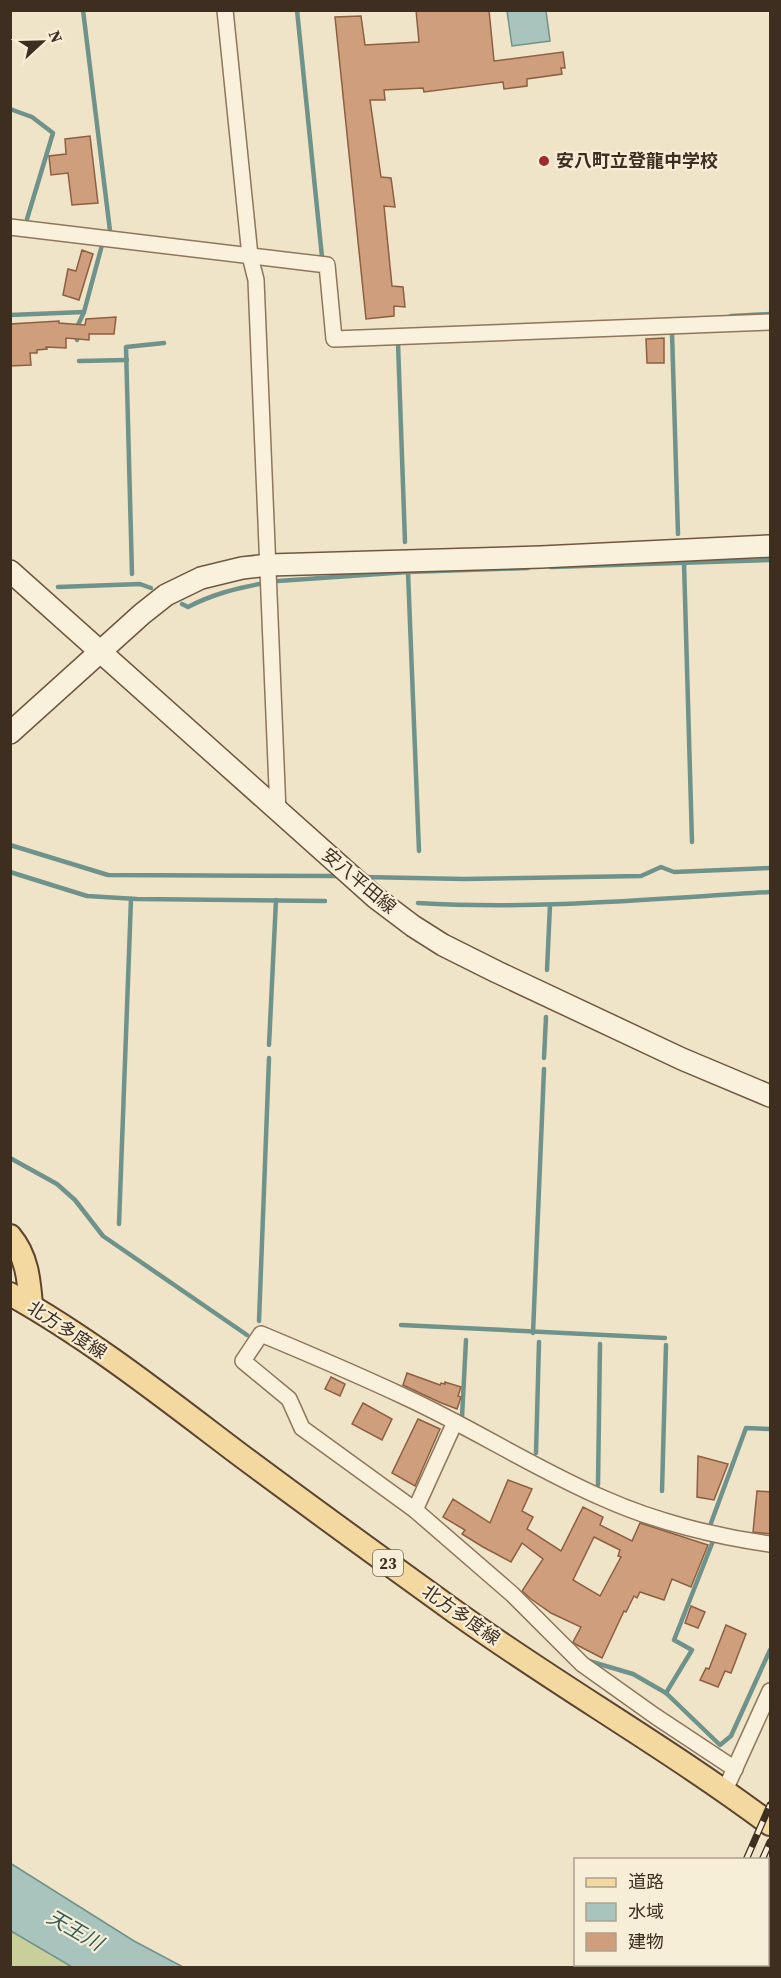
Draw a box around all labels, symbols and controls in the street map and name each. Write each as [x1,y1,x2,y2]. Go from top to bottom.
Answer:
north arrow [12,12,72,72]
text: N [44,27,68,46]
place label: 安八町立登龍中学校 [556,148,718,173]
marker: 安八町立登龍中学校 [537,154,551,168]
street label: 安八平田線 [317,842,402,919]
street label: 北方多度線 [23,1295,112,1365]
road number: 23 [373,1550,403,1576]
street label: 北方多度線 [417,1579,505,1651]
legend [574,1858,769,1966]
text: 道路 [628,1869,664,1894]
text: 水域 [628,1899,664,1924]
water label: 天王川 [42,1903,110,1958]
text: 建物 [628,1929,664,1954]

